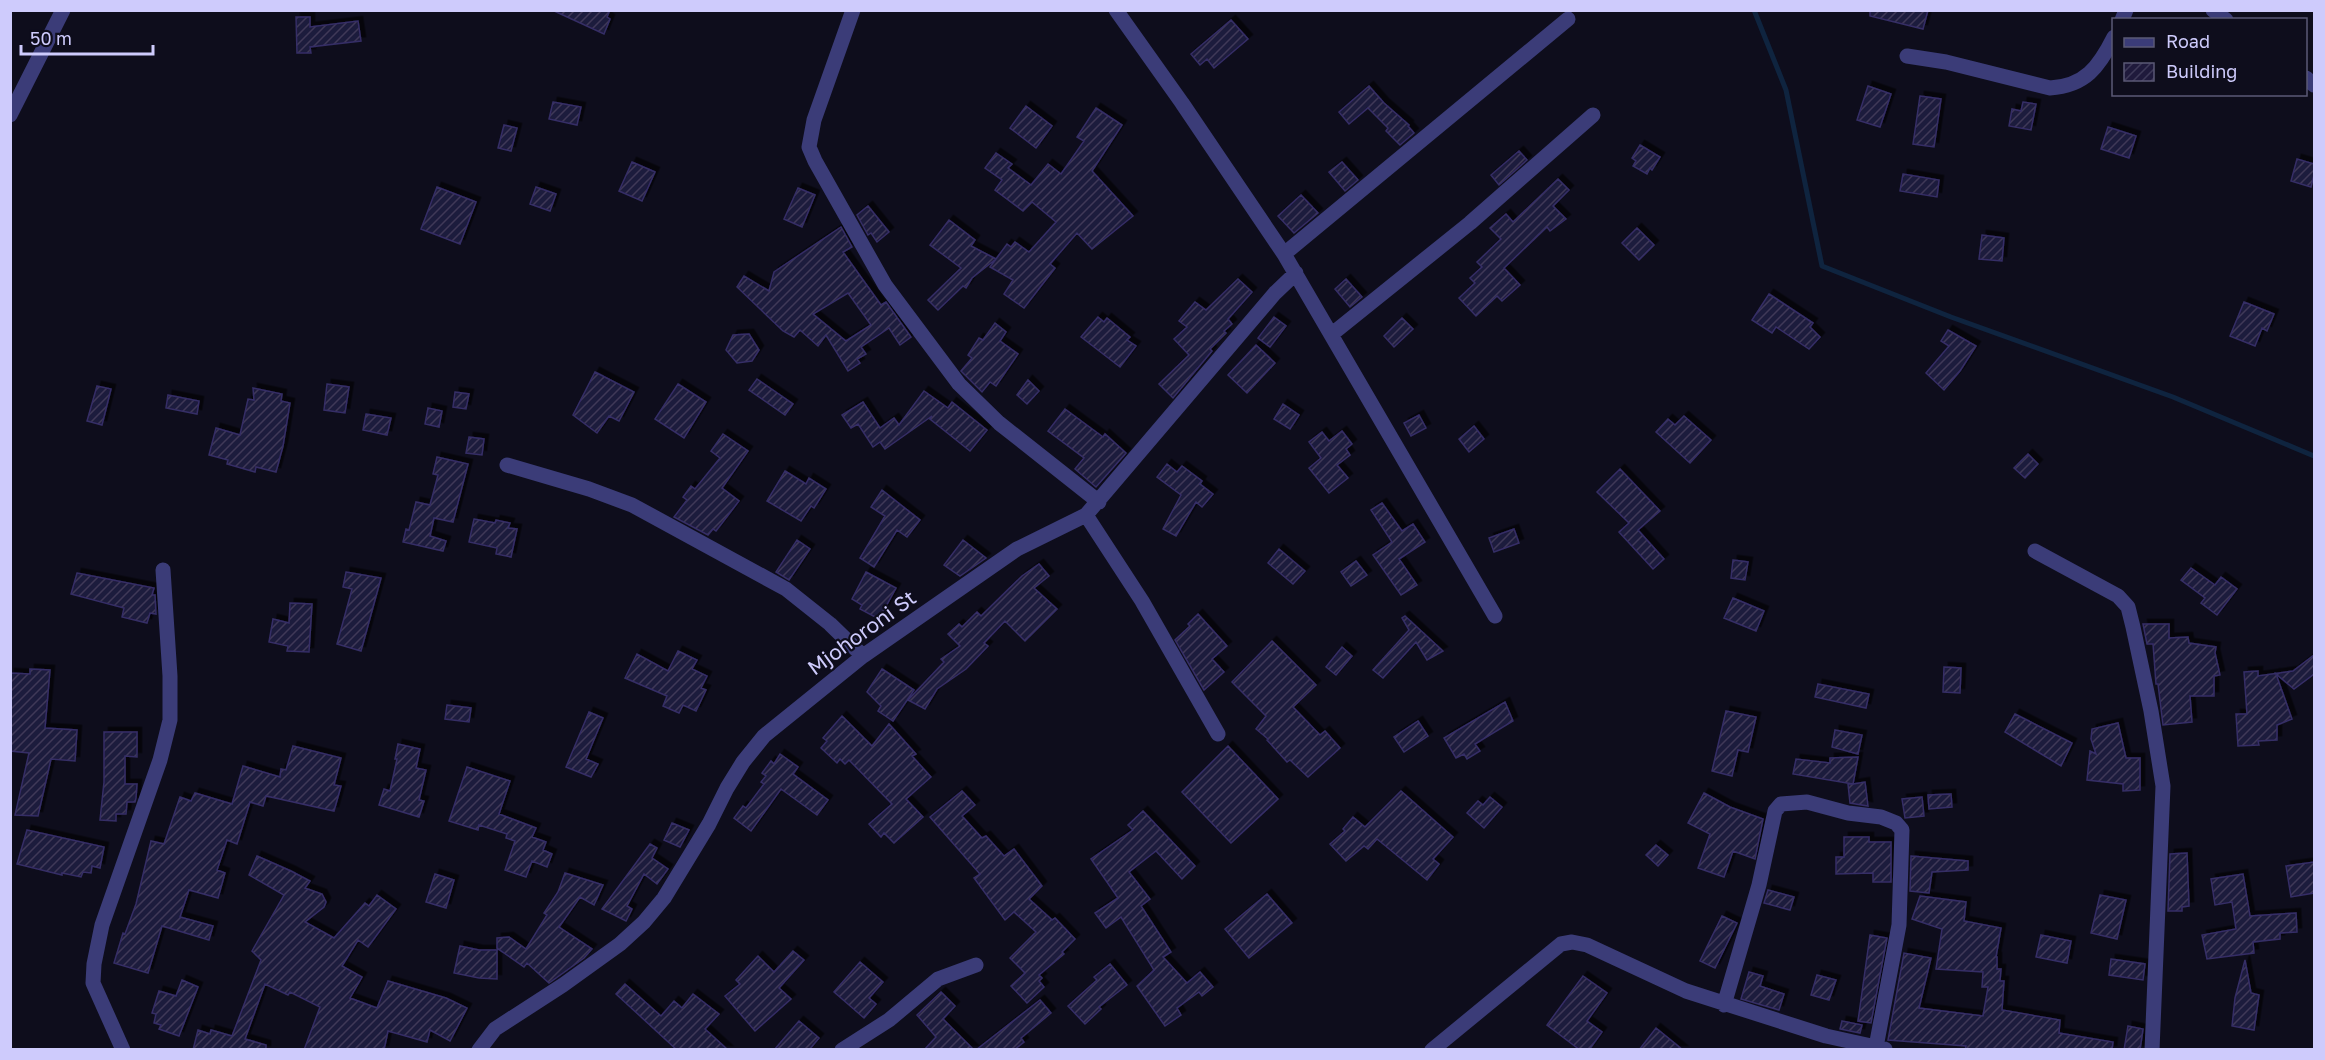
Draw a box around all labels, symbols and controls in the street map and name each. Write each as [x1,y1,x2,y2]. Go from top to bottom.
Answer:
scale bar [21,18,153,56]
legend [2112,18,2307,96]
text: 50 m [30,27,72,49]
text: Road [2166,30,2210,52]
text: Building [2166,60,2237,82]
street label: Mjohoroni St [802,584,921,680]

